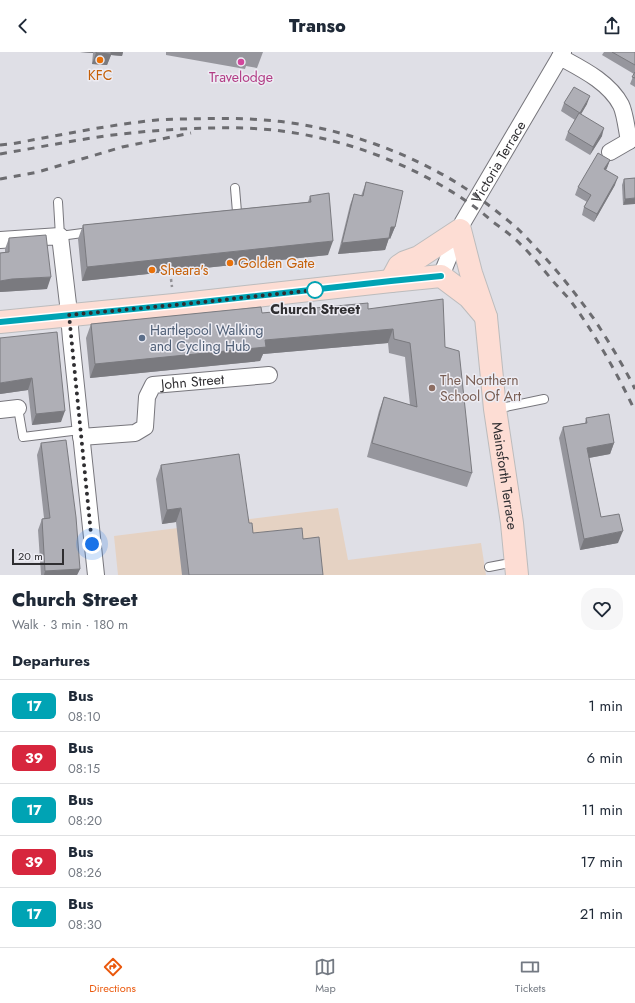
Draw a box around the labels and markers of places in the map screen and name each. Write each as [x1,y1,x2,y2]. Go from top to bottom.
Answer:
marker: KFC [95,55,105,65]
marker: Travelodge [236,57,246,67]
place label: KFC [88,65,112,85]
place label: Travelodge [209,67,273,87]
place label: Golden Gate [238,253,315,273]
marker: Golden Gate [225,258,235,268]
place label: Sheara's [160,260,209,280]
marker: Sheara's [147,265,157,275]
marker: Church Street [306,281,324,299]
place label: Church Street [270,299,360,319]
place label: Hartlepool Walking and Cycling Hub [150,320,264,356]
marker: Hartlepool Walking and Cycling Hub [137,333,147,343]
place label: The Northern School Of Art [440,370,522,406]
marker: The Northern School Of Art [427,383,437,393]

